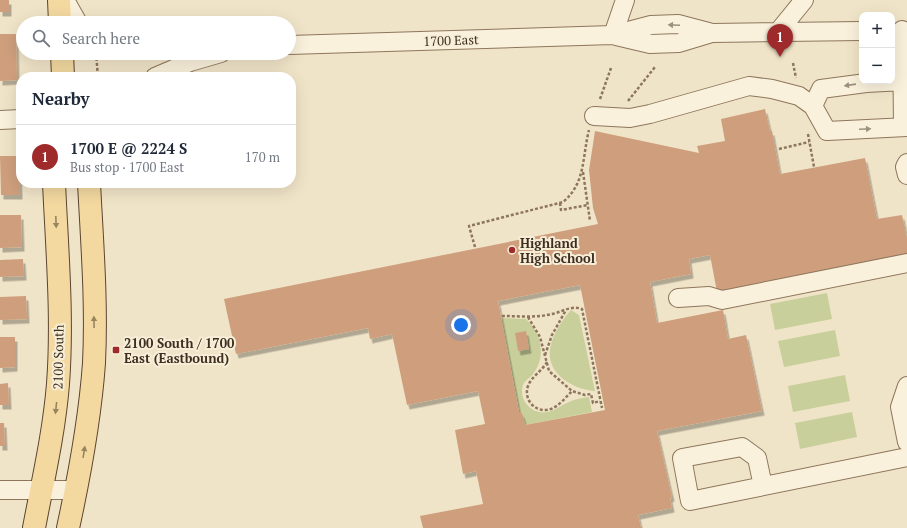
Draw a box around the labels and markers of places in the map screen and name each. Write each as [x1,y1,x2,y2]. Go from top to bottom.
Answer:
pin: 1 [767,24,793,57]
place label: Highland High School [520,234,595,267]
marker: Highland High School [507,245,517,255]
place label: 2100 South / 1700 East (Eastbound) [124,334,235,367]
marker: 2100 South / 1700 East (Eastbound) [111,345,121,355]

